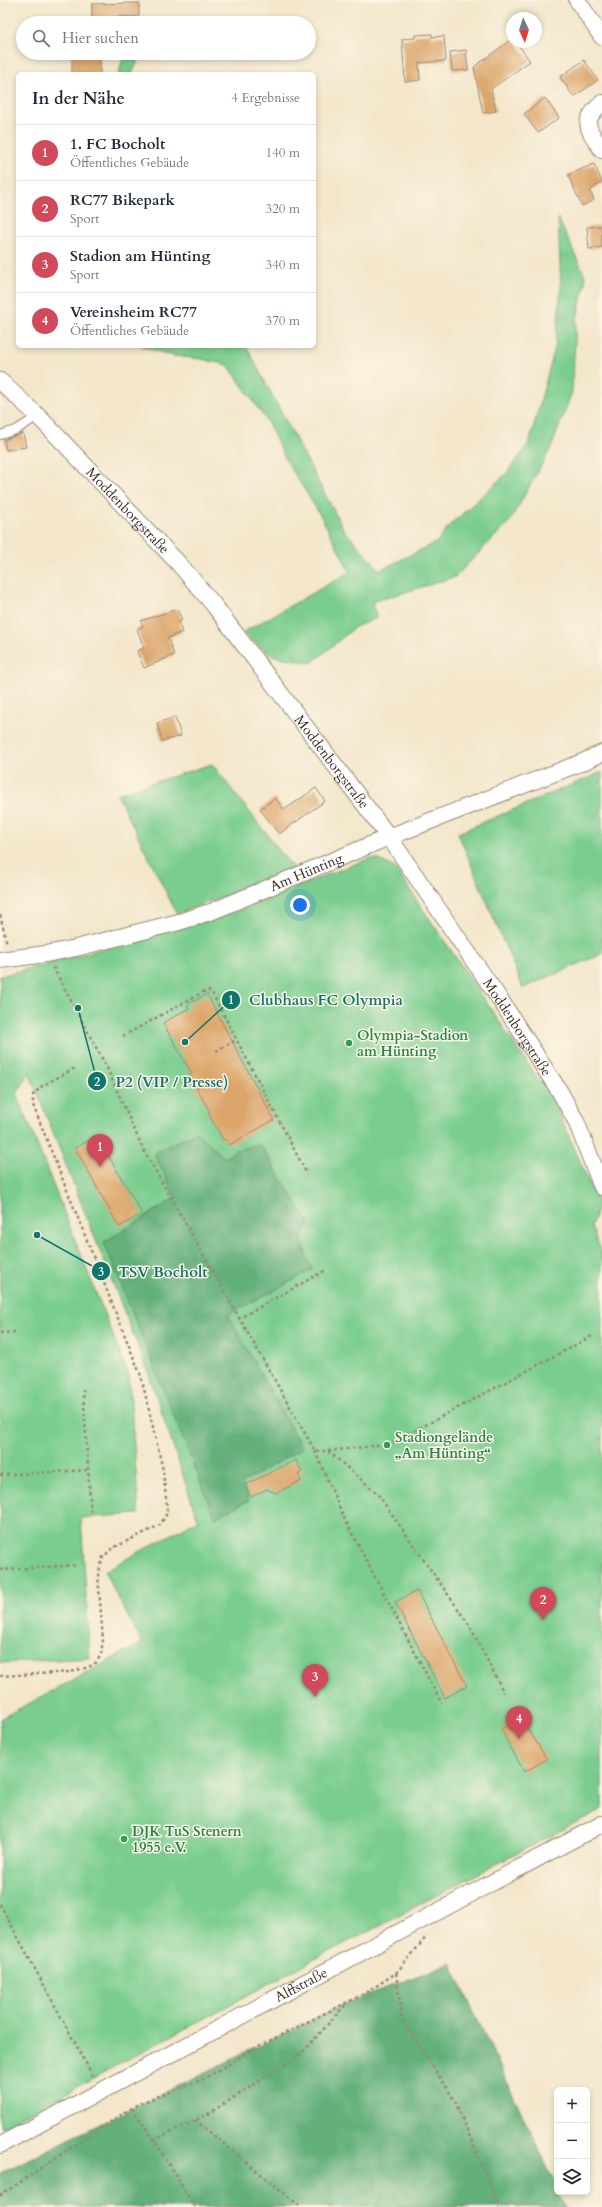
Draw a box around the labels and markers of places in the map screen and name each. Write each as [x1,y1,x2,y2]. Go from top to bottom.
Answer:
callout: Clubhaus FC Olympia [221,987,411,1014]
place label: Olympia-Stadion am Hünting [357,1026,468,1061]
marker: Olympia-Stadion am Hünting [344,1038,354,1048]
callout: P2 (VIP / Presse) [87,1068,236,1095]
pin: 1 [87,1134,113,1167]
callout: TSV Bocholt [91,1258,216,1285]
place label: Stadiongelände „Am Hünting“ [395,1428,493,1463]
marker: Stadiongelände „Am Hünting“ [382,1440,392,1450]
pin: 2 [530,1587,556,1620]
pin: 3 [302,1664,328,1697]
pin: 4 [506,1706,532,1739]
place label: DJK TuS Stenern 1955 e.V. [132,1822,242,1857]
marker: DJK TuS Stenern 1955 e.V. [119,1834,129,1844]

